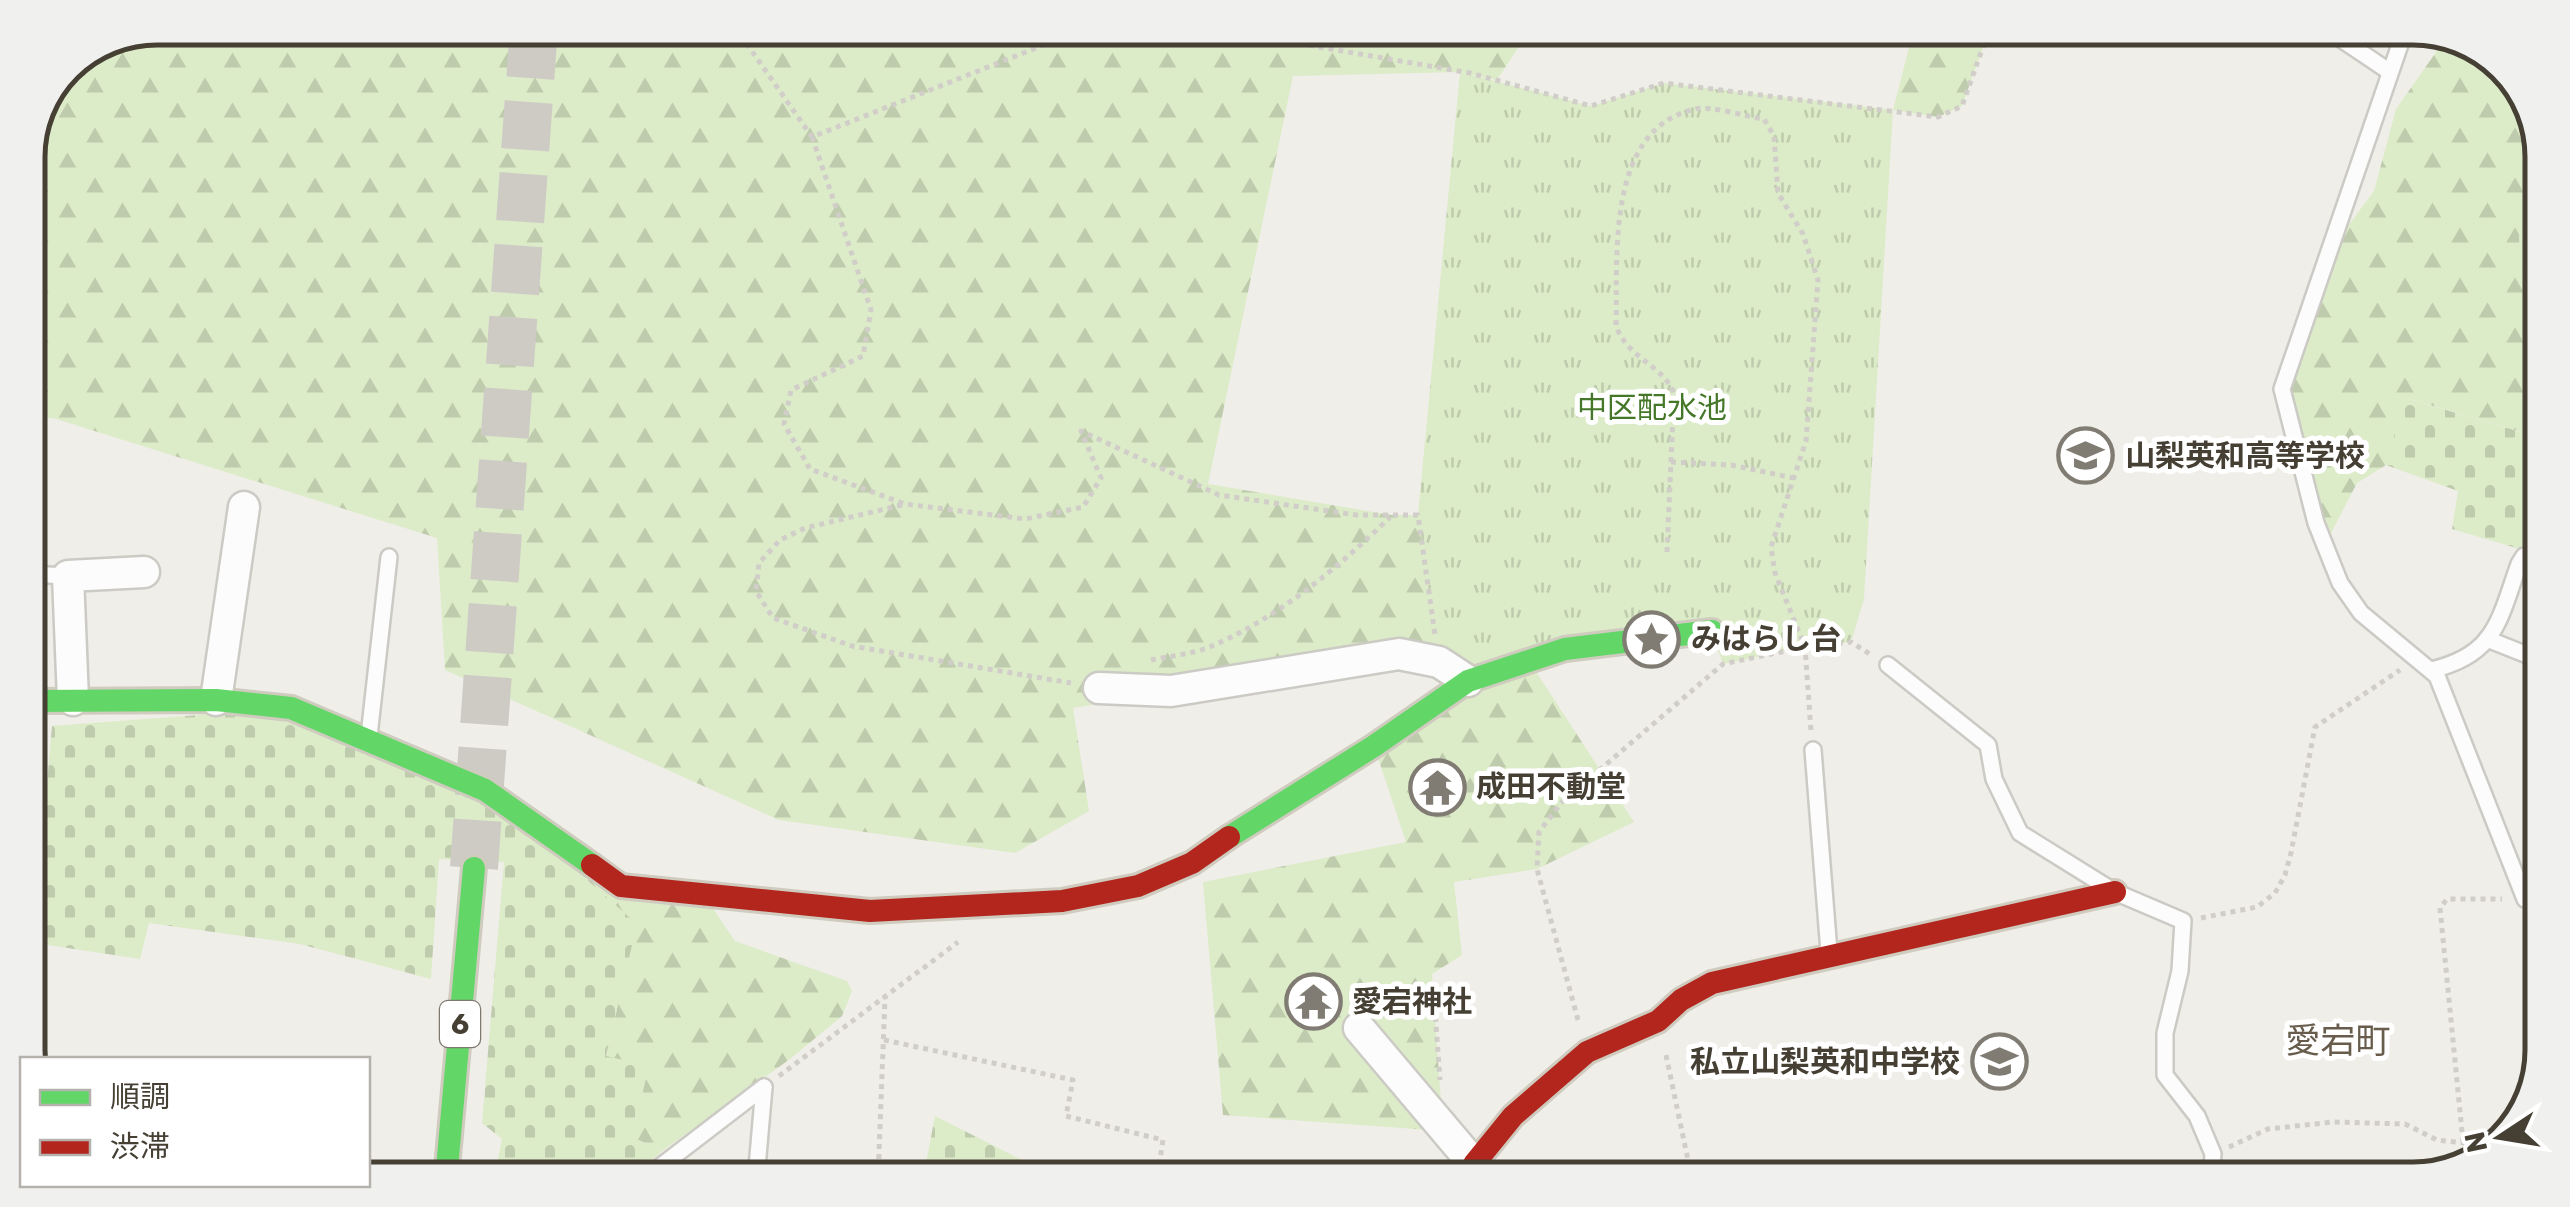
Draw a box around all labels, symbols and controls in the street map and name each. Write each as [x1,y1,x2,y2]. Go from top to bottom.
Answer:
park label: 中区配水池 [1577,390,1727,426]
school or university icon: 山梨英和高等学校 [2056,426,2116,486]
place label: 山梨英和高等学校 [2125,438,2365,474]
place icon: みはらし台 [1622,609,1682,669]
place label: みはらし台 [1691,621,1841,657]
temple icon: 成田不動堂 [1407,757,1467,817]
place label: 成田不動堂 [1476,769,1626,805]
temple icon: 愛宕神社 [1283,972,1343,1032]
place label: 愛宕神社 [1352,984,1472,1020]
road number: 6 [440,1001,480,1047]
district label: 愛宕町 [2285,1020,2391,1062]
school or university icon: 私立山梨英和中学校 [1969,1032,2029,1092]
place label: 私立山梨英和中学校 [1690,1044,1960,1080]
legend [20,1057,370,1187]
text: 順調 [110,1079,170,1115]
north arrow [2450,1087,2550,1187]
text: 渋滞 [110,1129,170,1165]
text: N [2458,1129,2494,1155]

